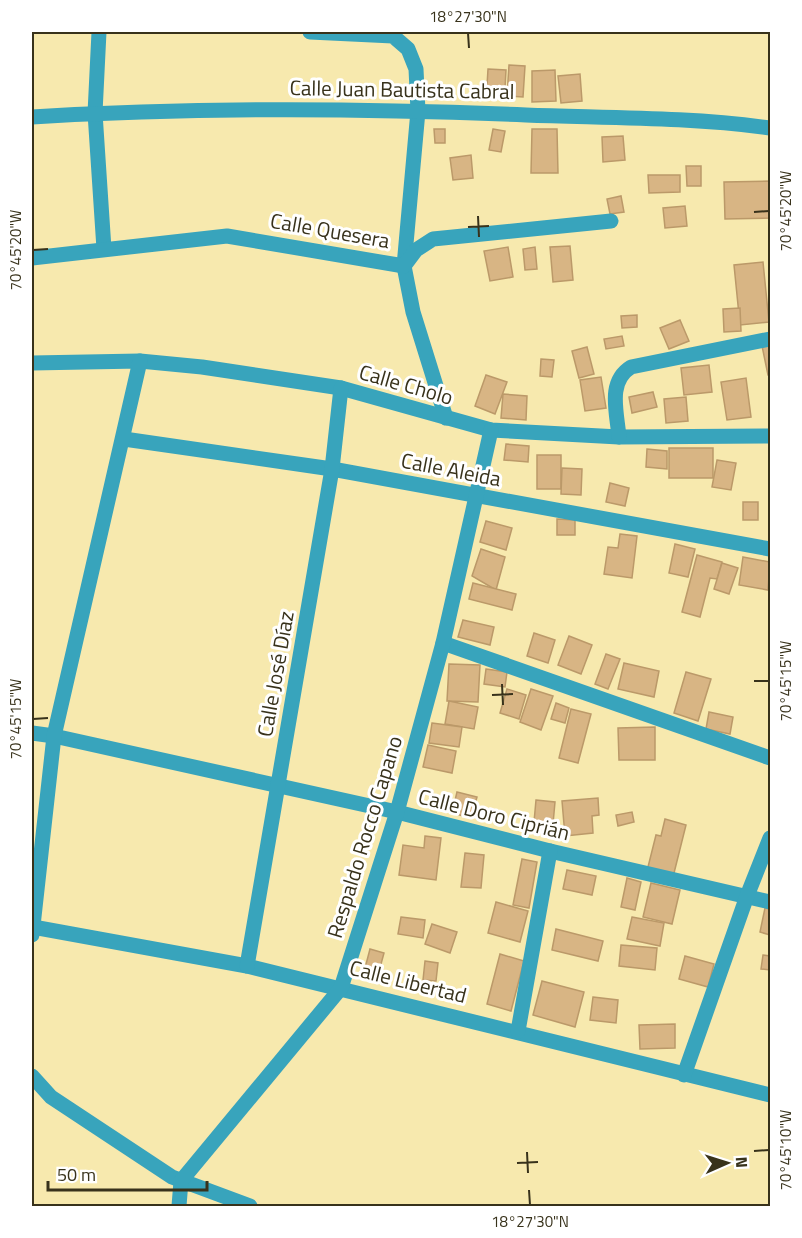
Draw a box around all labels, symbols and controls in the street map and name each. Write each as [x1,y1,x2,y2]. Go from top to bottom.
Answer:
text: 18°27'30"N [429,5,507,28]
street label: Calle Juan Bautista Cabral [289,71,515,107]
text: 70°45'20"W [774,171,797,251]
street label: Calle Quesera [268,204,393,256]
text: 70°45'20"W [4,210,27,290]
street label: Calle Cholo [355,355,457,413]
street label: Calle Aleida [399,444,504,494]
street label: Calle José Díaz [248,608,302,739]
text: 70°45'15"W [774,641,797,721]
text: 70°45'15"W [4,679,27,759]
street label: Respaldo Rocco Capano [318,732,410,942]
street label: Calle Doro Ciprián [415,780,573,848]
street label: Calle Libertad [346,951,470,1011]
text: 70°45'10"W [774,1110,797,1190]
north arrow [697,1133,757,1193]
scale bar [48,1154,207,1192]
text: N [730,1156,754,1168]
text: 50 m [57,1161,96,1188]
text: 18°27'30"N [491,1210,569,1233]

